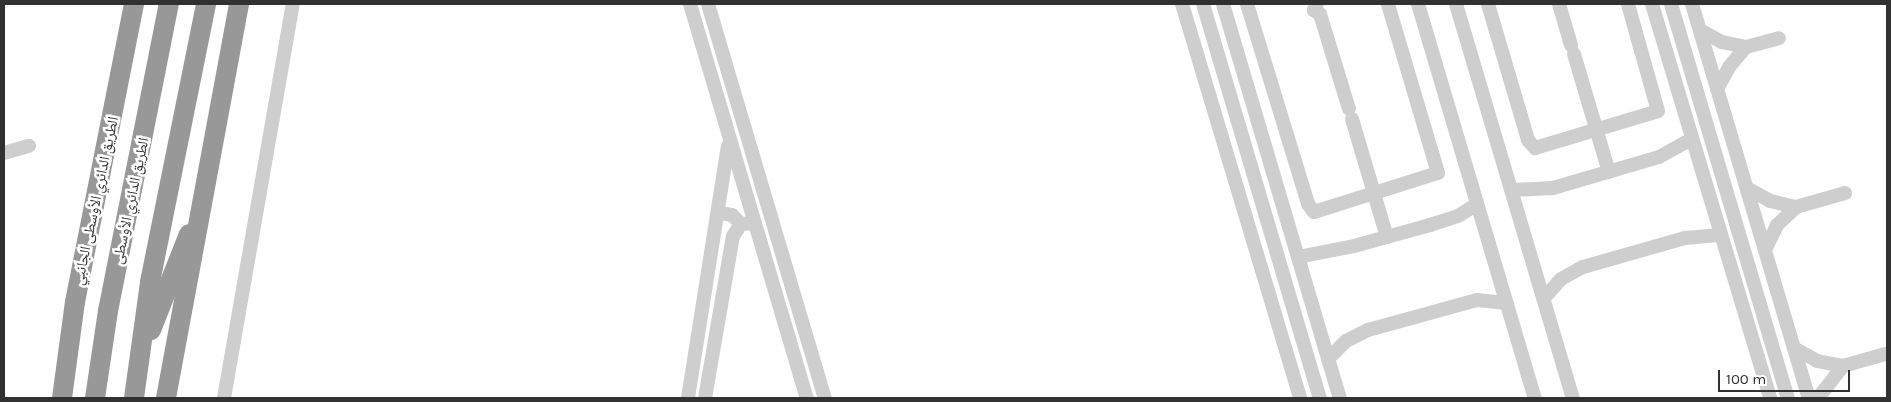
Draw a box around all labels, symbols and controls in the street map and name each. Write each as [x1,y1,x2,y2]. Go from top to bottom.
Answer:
street label: الطريق الدائري الأوسطى الجانبي [69,115,123,287]
street label: الطريق الدائري الأوسطى [109,136,153,266]
scale bar [1721,360,1854,392]
text: 100 m [1726,370,1766,388]

